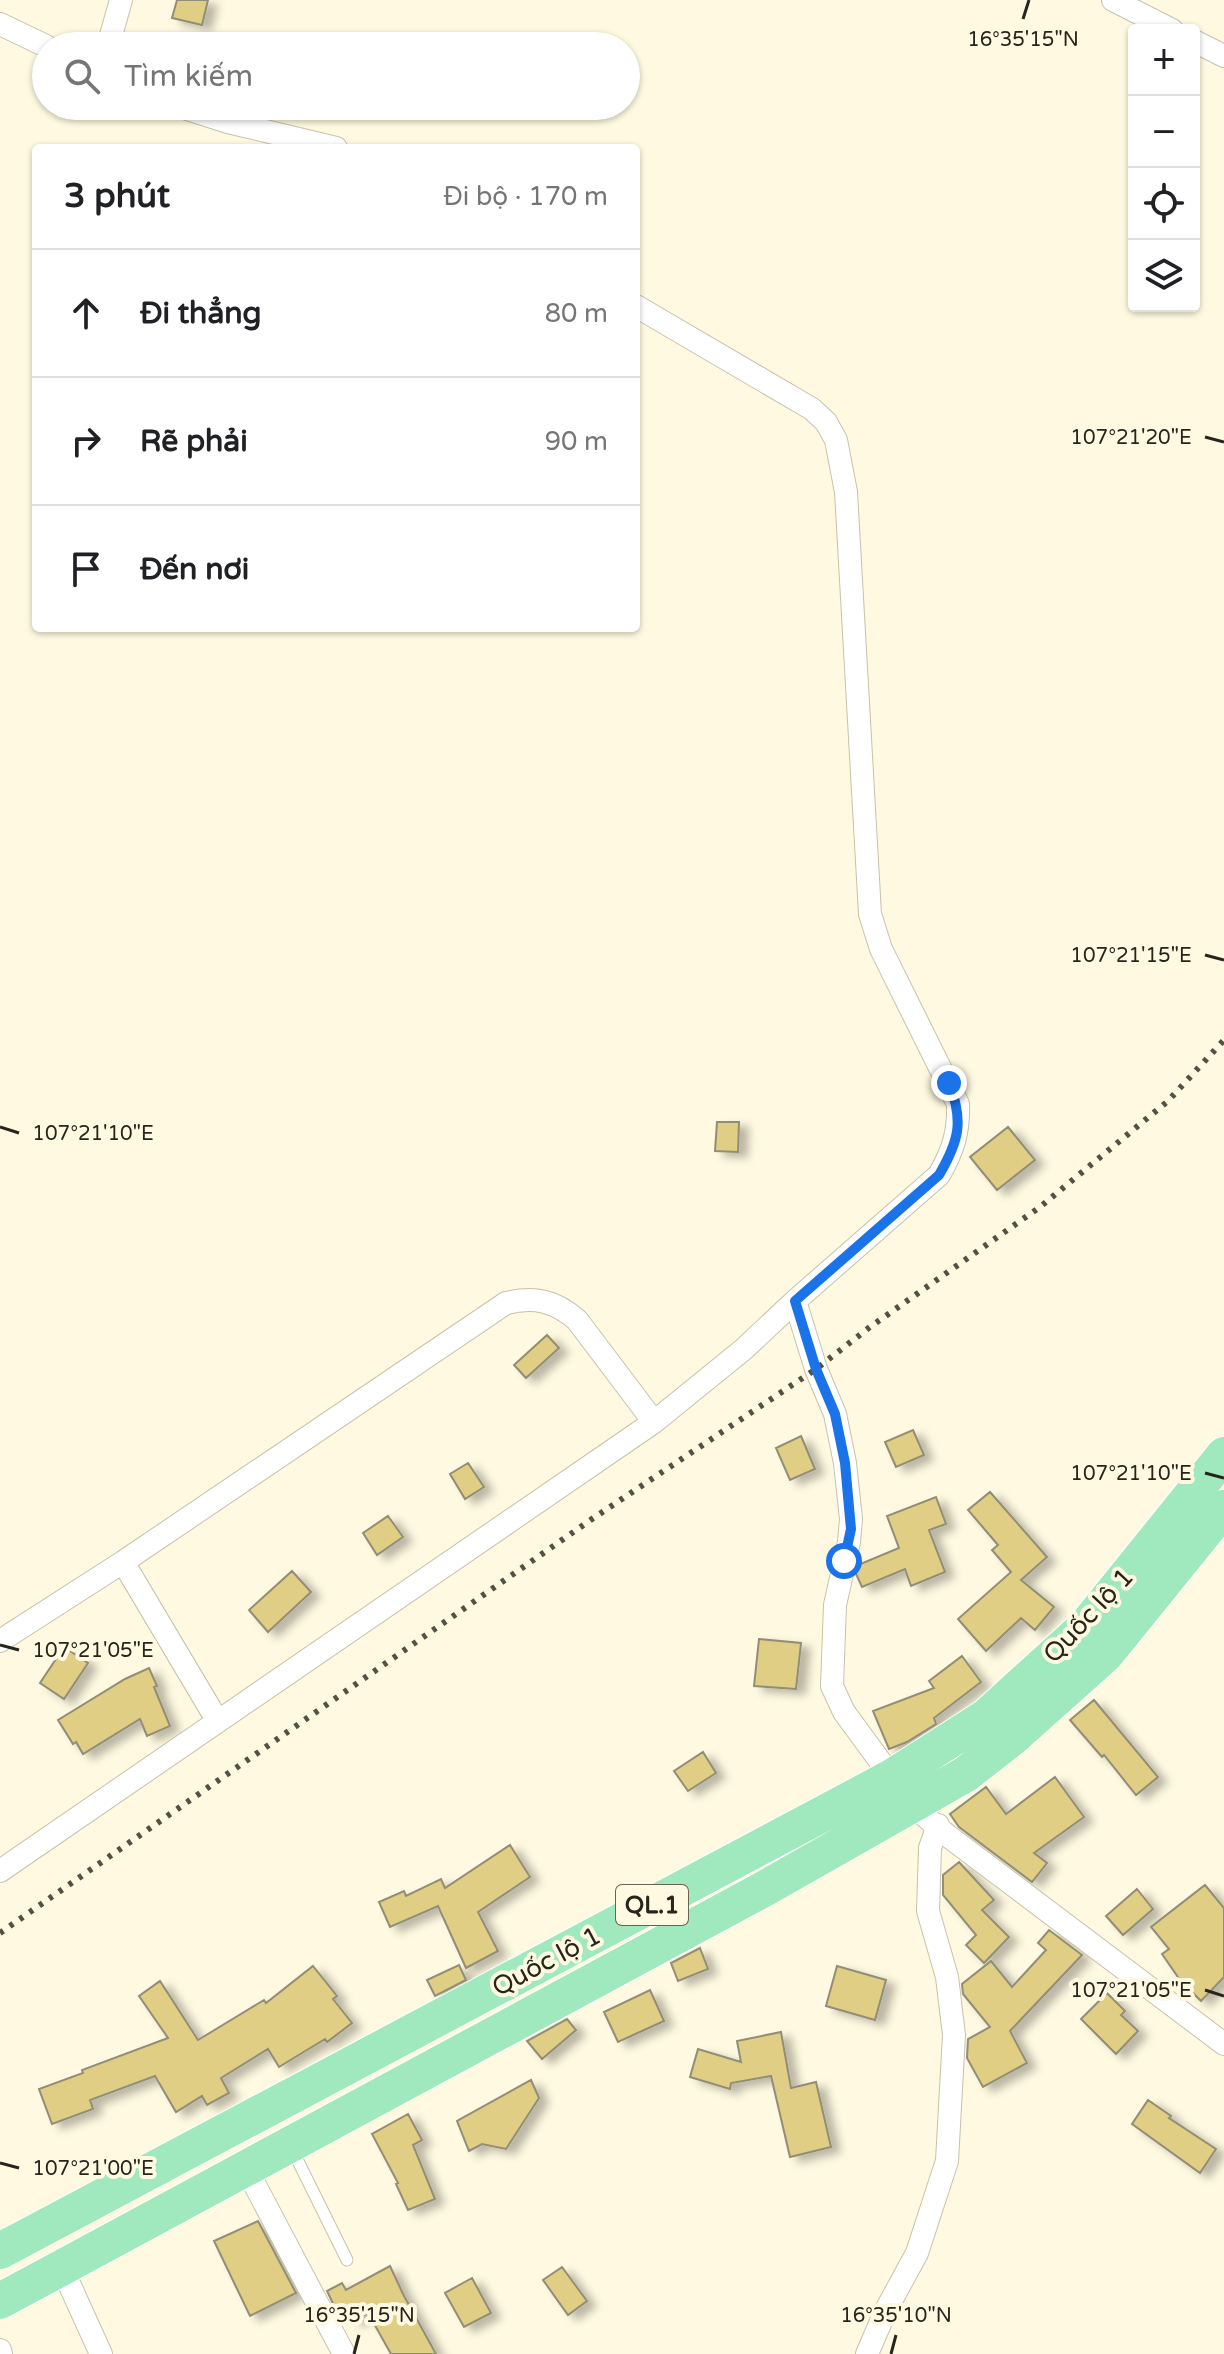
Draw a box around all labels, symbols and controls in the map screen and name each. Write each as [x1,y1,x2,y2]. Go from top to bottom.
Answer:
map controls [1128,24,1200,312]
button: + [1128,24,1200,96]
text: 16°35'15"N [967,28,1079,52]
search box [32,32,640,120]
icon: search [60,54,104,98]
text: Tìm kiếm [124,58,253,95]
button: − [1128,96,1200,168]
button: locate [1128,168,1200,240]
text: 3 phút [64,176,170,217]
text: Đi bộ · 170 m [443,181,608,212]
button: layers [1128,240,1200,312]
icon: ahead [64,291,108,335]
text: Đi thẳng [140,295,261,332]
text: 80 m [545,298,608,329]
icon: right [64,419,108,463]
text: Rẽ phải [140,423,248,460]
text: 90 m [545,426,608,457]
text: 107°21'20"E [1070,426,1192,450]
icon: arrive [64,547,108,591]
text: Đến nơi [140,551,249,588]
text: 107°21'15"E [1070,944,1192,968]
route end [931,1065,967,1101]
text: 107°21'10"E [32,1122,154,1146]
text: 107°21'10"E [1070,1462,1192,1486]
route start [826,1543,862,1579]
street label: Quốc lộ 1 [1037,1561,1140,1669]
text: 107°21'05"E [32,1639,154,1663]
road number: QL.1 [616,1885,688,1925]
street label: Quốc lộ 1 [487,1920,606,2003]
text: 107°21'05"E [1070,1979,1192,2003]
text: 107°21'00"E [32,2157,154,2181]
text: 16°35'15"N [303,2304,415,2328]
text: 16°35'10"N [840,2304,952,2328]

